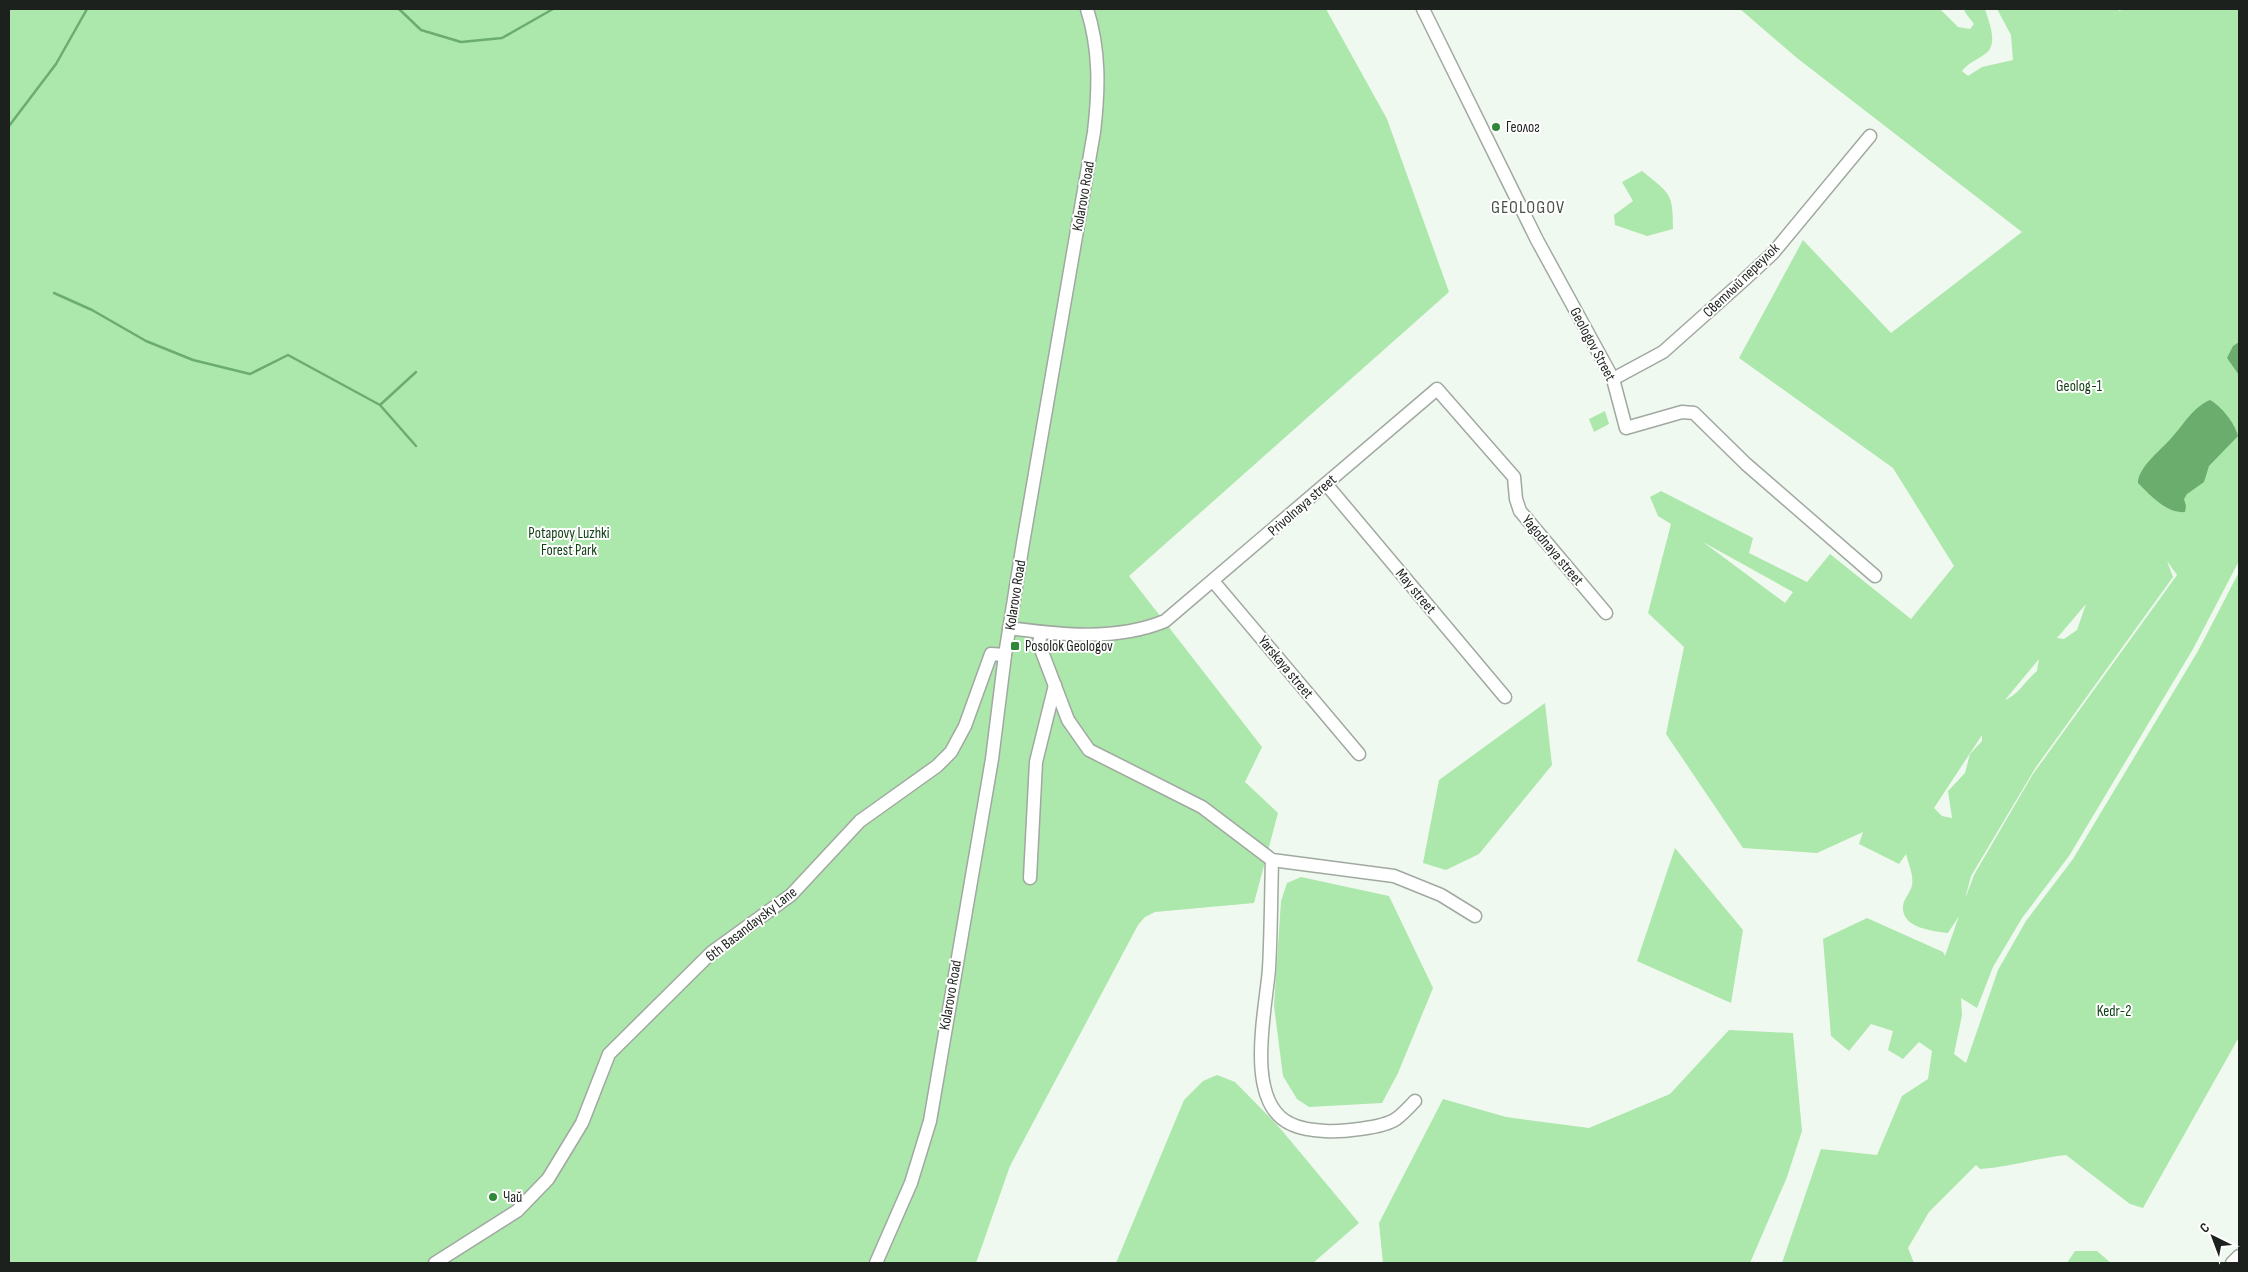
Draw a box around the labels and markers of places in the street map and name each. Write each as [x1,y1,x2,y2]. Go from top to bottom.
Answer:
place label: Геолог [1506,118,1540,137]
marker: Геолог [1490,121,1502,133]
place label: Posolok Geologov [1025,637,1113,656]
marker: Posolok Geologov [1009,640,1021,652]
place label: Чай [503,1188,522,1207]
marker: Чай [487,1191,499,1203]

